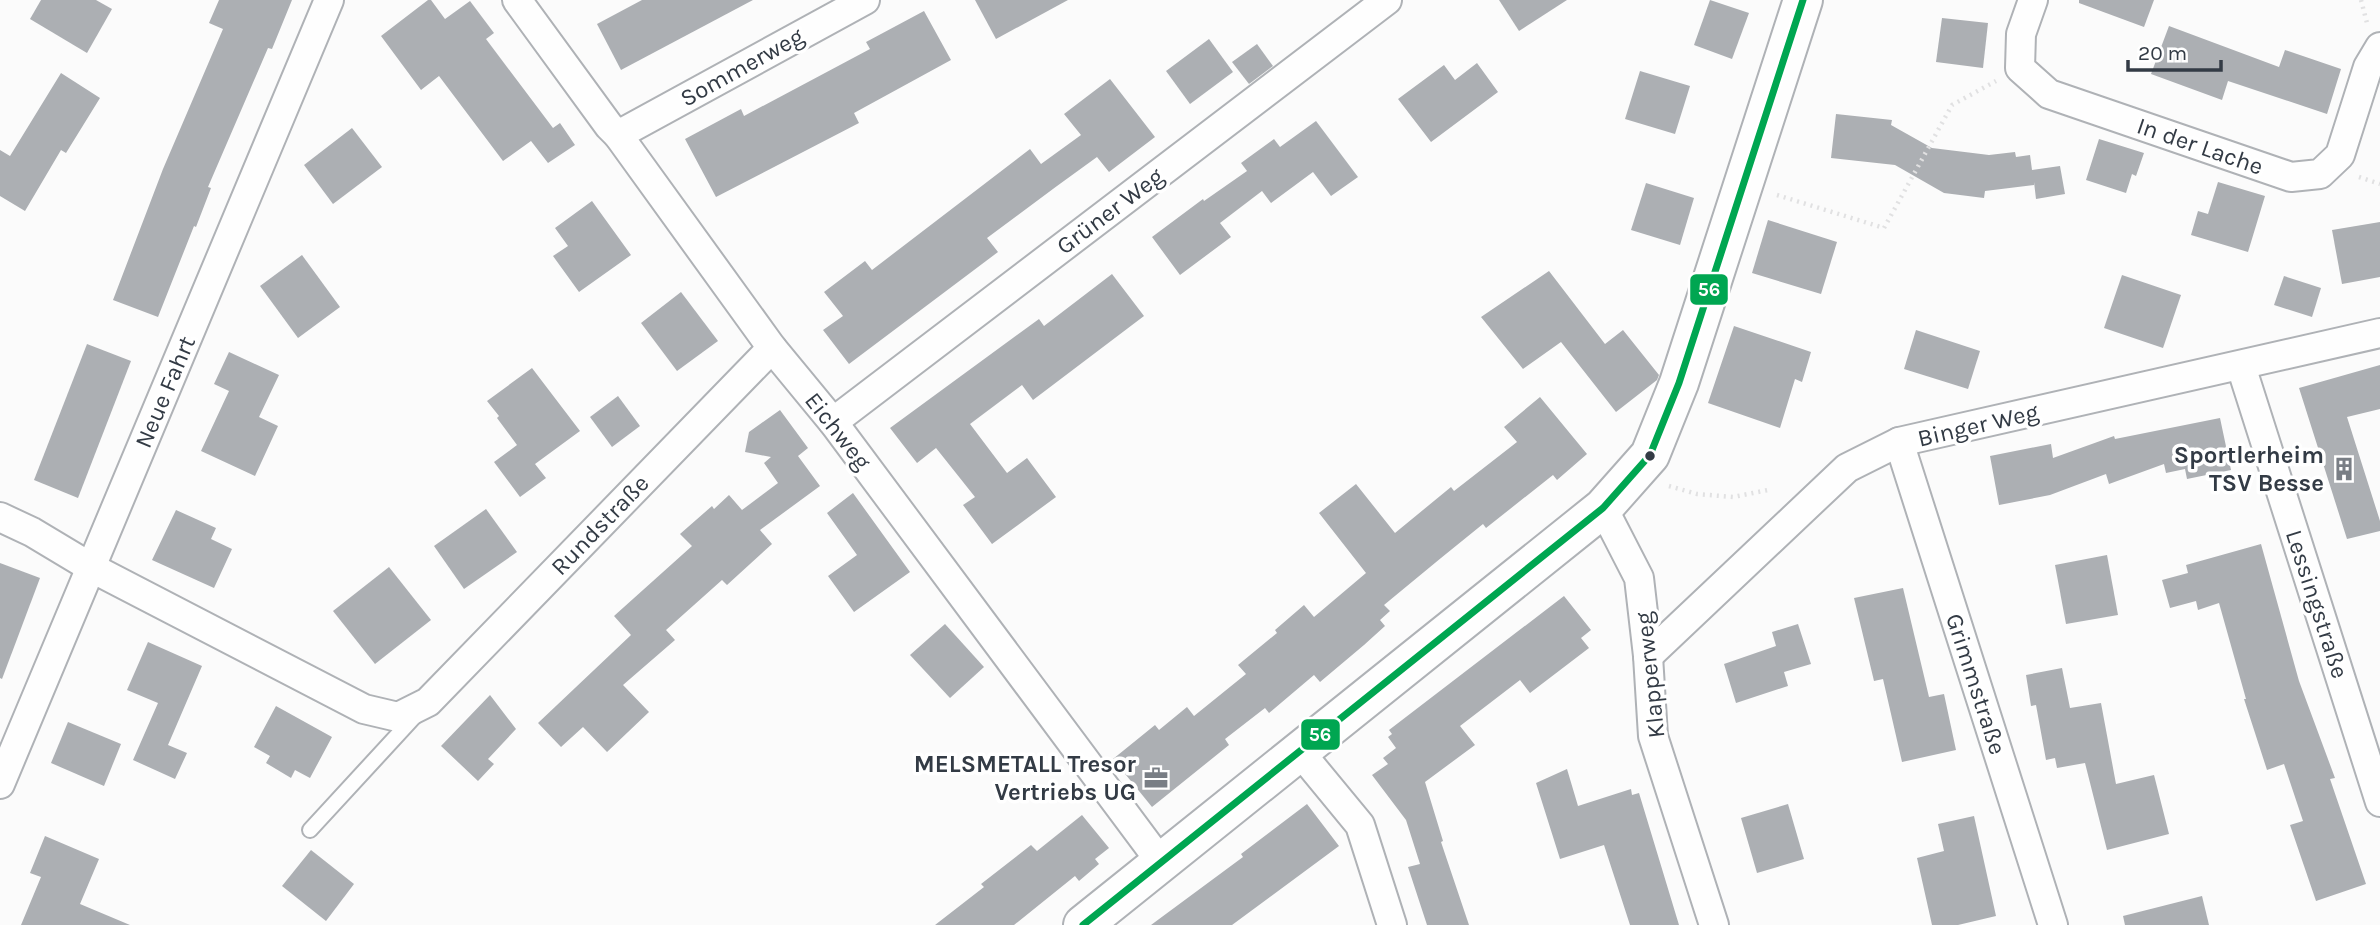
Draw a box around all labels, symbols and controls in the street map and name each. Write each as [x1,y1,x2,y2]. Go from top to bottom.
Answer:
street label: Sommerweg [675,21,809,112]
scale bar [2128,28,2221,72]
text: 20 m [2138,41,2187,65]
street label: In der Lache [2133,111,2267,181]
street label: Grüner Weg [1051,162,1169,260]
line badge: 56 [1689,273,1729,306]
text: 56 [1698,279,1720,301]
street label: Neue Fahrt [129,332,201,452]
street label: Eichweg [799,387,877,476]
street label: Binger Weg [1915,397,2042,453]
place label: Sportlerheim TSV Besse [2174,441,2324,497]
unlabelled marker [1643,449,1657,463]
building icon: Sportlerheim TSV Besse [2330,455,2358,483]
street label: Rundstraße [545,469,655,581]
street label: Lessingstraße [2280,526,2354,682]
street label: Klapperweg [1629,610,1671,740]
street label: Grimmstraße [1940,610,2012,758]
line badge: 56 [1300,718,1341,751]
text: 56 [1309,724,1331,746]
place label: MELSMETALL Tresor Vertriebs UG [914,750,1137,806]
office icon: MELSMETALL Tresor Vertriebs UG [1142,764,1170,792]

